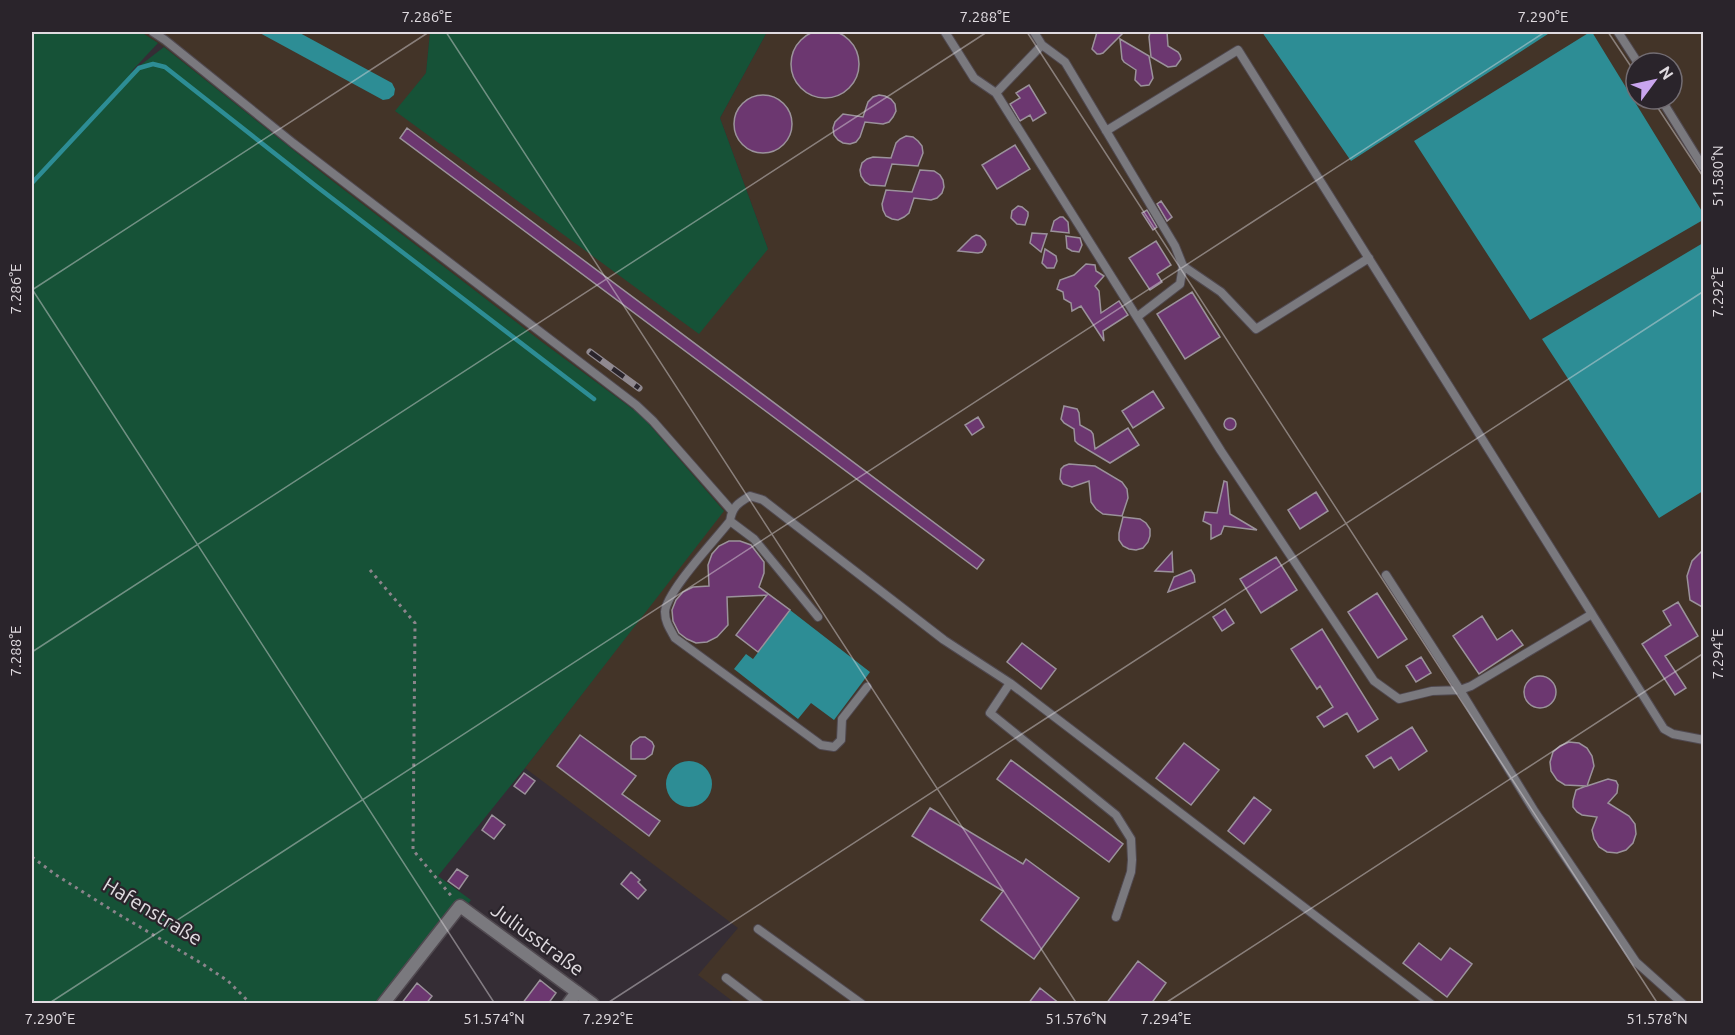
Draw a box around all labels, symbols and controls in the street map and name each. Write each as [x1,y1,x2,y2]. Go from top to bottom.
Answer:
text: 7.286°E [402,8,452,25]
text: 7.288°E [960,8,1010,25]
text: 7.290°E [1518,8,1568,25]
north arrow [1624,51,1684,111]
text: N [1656,63,1677,83]
text: 51.580°N [1709,145,1726,207]
text: 7.286°E [7,264,24,314]
text: 7.292°E [1709,267,1726,317]
text: 7.288°E [7,626,24,676]
text: 7.294°E [1709,629,1726,679]
street label: Hafenstraße [99,872,207,950]
street label: Juliusstraße [487,898,589,980]
text: 7.290°E [25,1010,75,1027]
text: 51.574°N [463,1010,525,1027]
text: 7.292°E [583,1010,633,1027]
text: 51.576°N [1045,1010,1107,1027]
text: 7.294°E [1141,1010,1191,1027]
text: 51.578°N [1626,1010,1688,1027]

